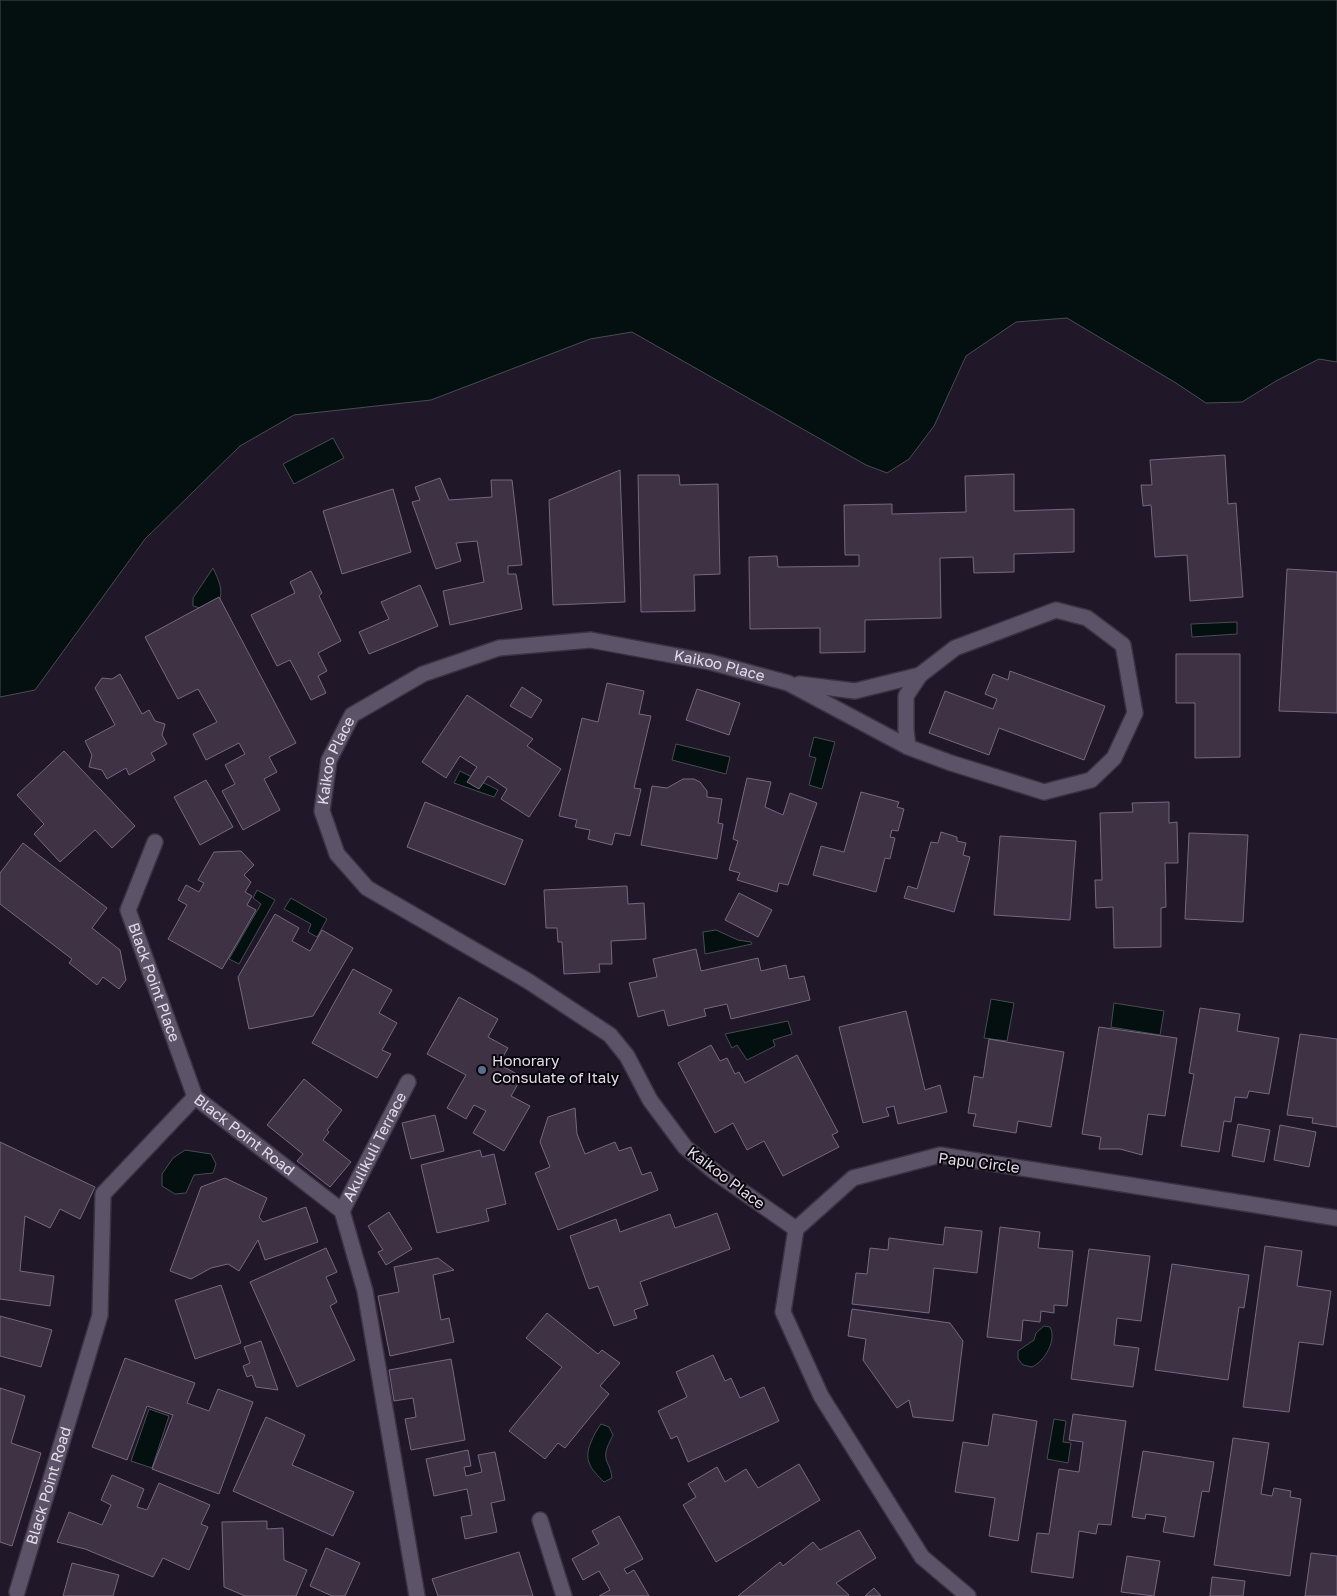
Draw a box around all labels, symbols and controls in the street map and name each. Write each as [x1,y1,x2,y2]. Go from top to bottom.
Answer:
street label: Kaikoo Place [673,646,767,684]
street label: Kaikoo Place [313,713,358,806]
street label: Black Point Place [125,920,185,1044]
place label: Honorary Consulate of Italy [492,1051,620,1086]
marker: Honorary Consulate of Italy [476,1064,488,1076]
street label: Akulikuli Terrace [339,1089,409,1204]
street label: Black Point Road [191,1090,298,1179]
street label: Kaikoo Place [684,1142,769,1212]
street label: Papu Circle [938,1148,1021,1176]
street label: Black Point Road [22,1424,74,1546]

